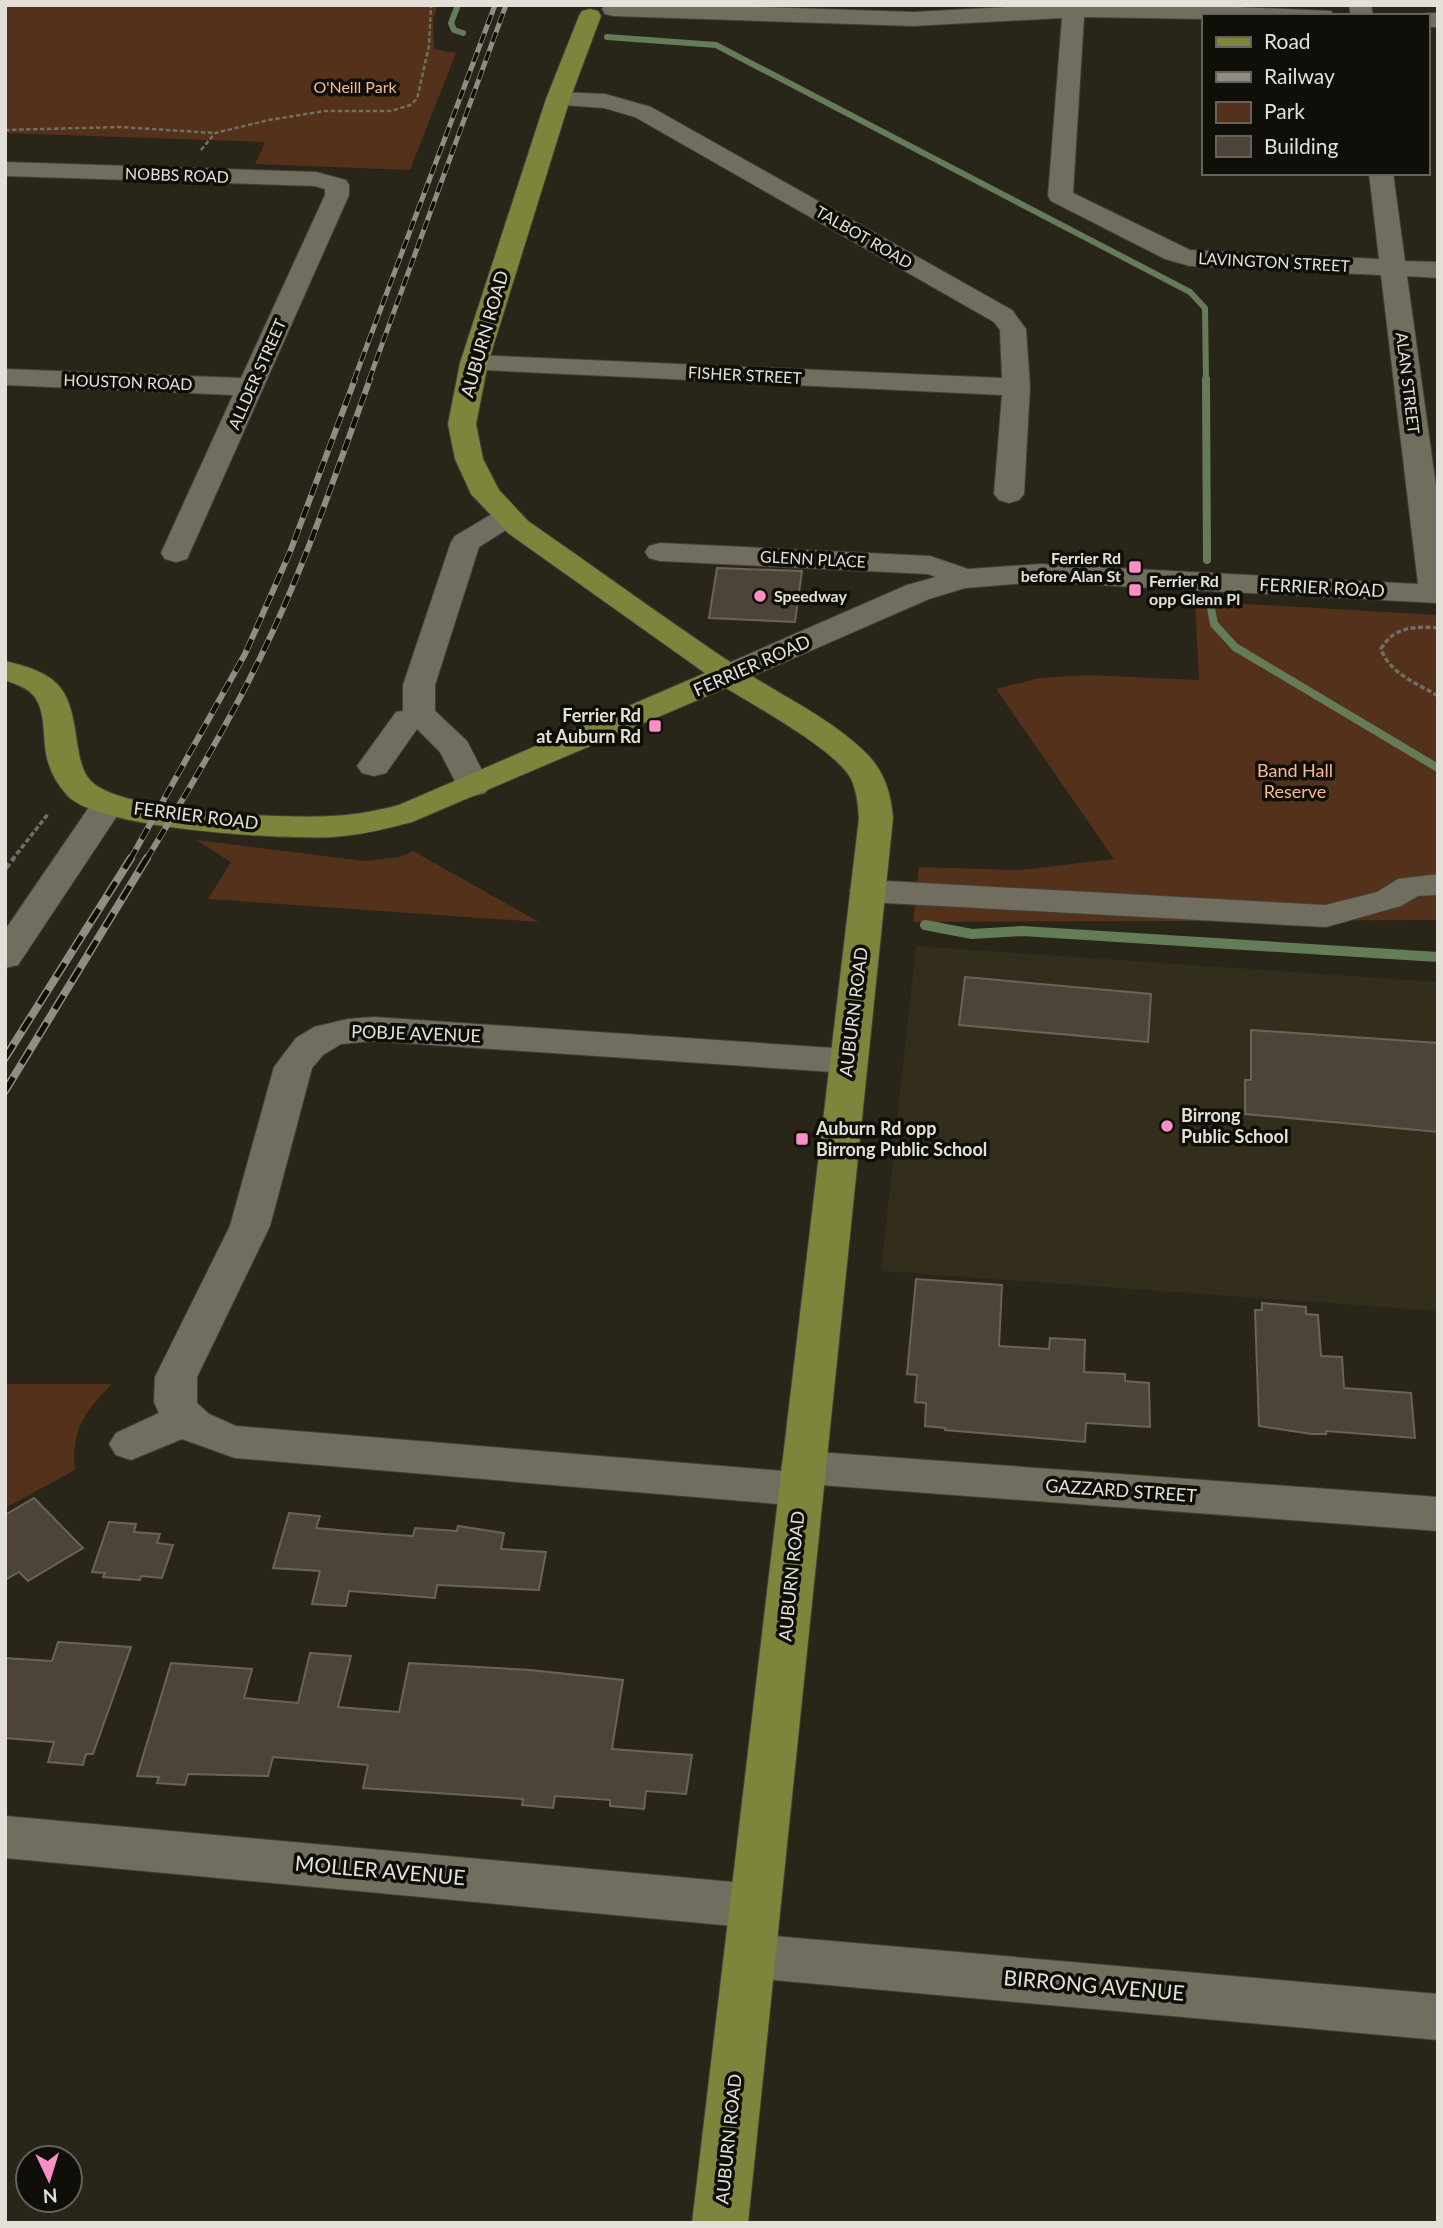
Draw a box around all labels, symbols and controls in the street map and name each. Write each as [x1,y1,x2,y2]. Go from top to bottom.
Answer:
legend [1202,14,1429,175]
text: Road [1264,28,1311,53]
text: Railway [1264,63,1335,88]
park label: O'Neill Park [313,77,397,96]
text: Park [1264,98,1305,123]
text: Building [1264,133,1339,158]
street label: NOBBS ROAD [125,163,229,186]
street label: TALBOT ROAD [813,201,916,272]
street label: LAVINGTON STREET [1198,248,1351,275]
street label: AUBURN ROAD [455,268,513,400]
street label: ALLDER STREET [224,315,290,432]
street label: ALAN STREET [1393,331,1424,435]
street label: FISHER STREET [688,362,803,387]
street label: HOUSTON ROAD [63,370,193,393]
street label: GLENN PLACE [760,546,866,571]
place label: Ferrier Rd before Alan St [1021,548,1121,585]
marker: Ferrier Rd before Alan St [1127,559,1143,575]
place label: Ferrier Rd opp Glenn Pl [1149,571,1240,608]
street label: FERRIER ROAD [1259,573,1385,601]
marker: Ferrier Rd opp Glenn Pl [1127,582,1143,598]
place label: Speedway [774,586,848,605]
marker: Speedway [752,588,768,604]
street label: FERRIER ROAD [690,630,813,701]
place label: Ferrier Rd at Auburn Rd [536,704,641,747]
marker: Ferrier Rd at Auburn Rd [647,718,663,734]
park label: Band Hall Reserve [1257,759,1333,802]
street label: FERRIER ROAD [132,796,260,834]
street label: AUBURN ROAD [834,946,872,1078]
street label: POBJE AVENUE [351,1020,481,1046]
place label: Birrong Public School [1181,1104,1288,1147]
place label: Auburn Rd opp Birrong Public School [815,1117,987,1160]
marker: Birrong Public School [1159,1118,1175,1134]
marker: Auburn Rd opp Birrong Public School [794,1131,810,1147]
street label: GAZZARD STREET [1045,1474,1198,1506]
street label: AUBURN ROAD [773,1510,809,1642]
street label: MOLLER AVENUE [294,1850,466,1889]
street label: BIRRONG AVENUE [1003,1964,1186,2005]
street label: AUBURN ROAD [710,2073,746,2205]
north arrow [14,2144,84,2214]
text: N [42,2184,58,2208]

